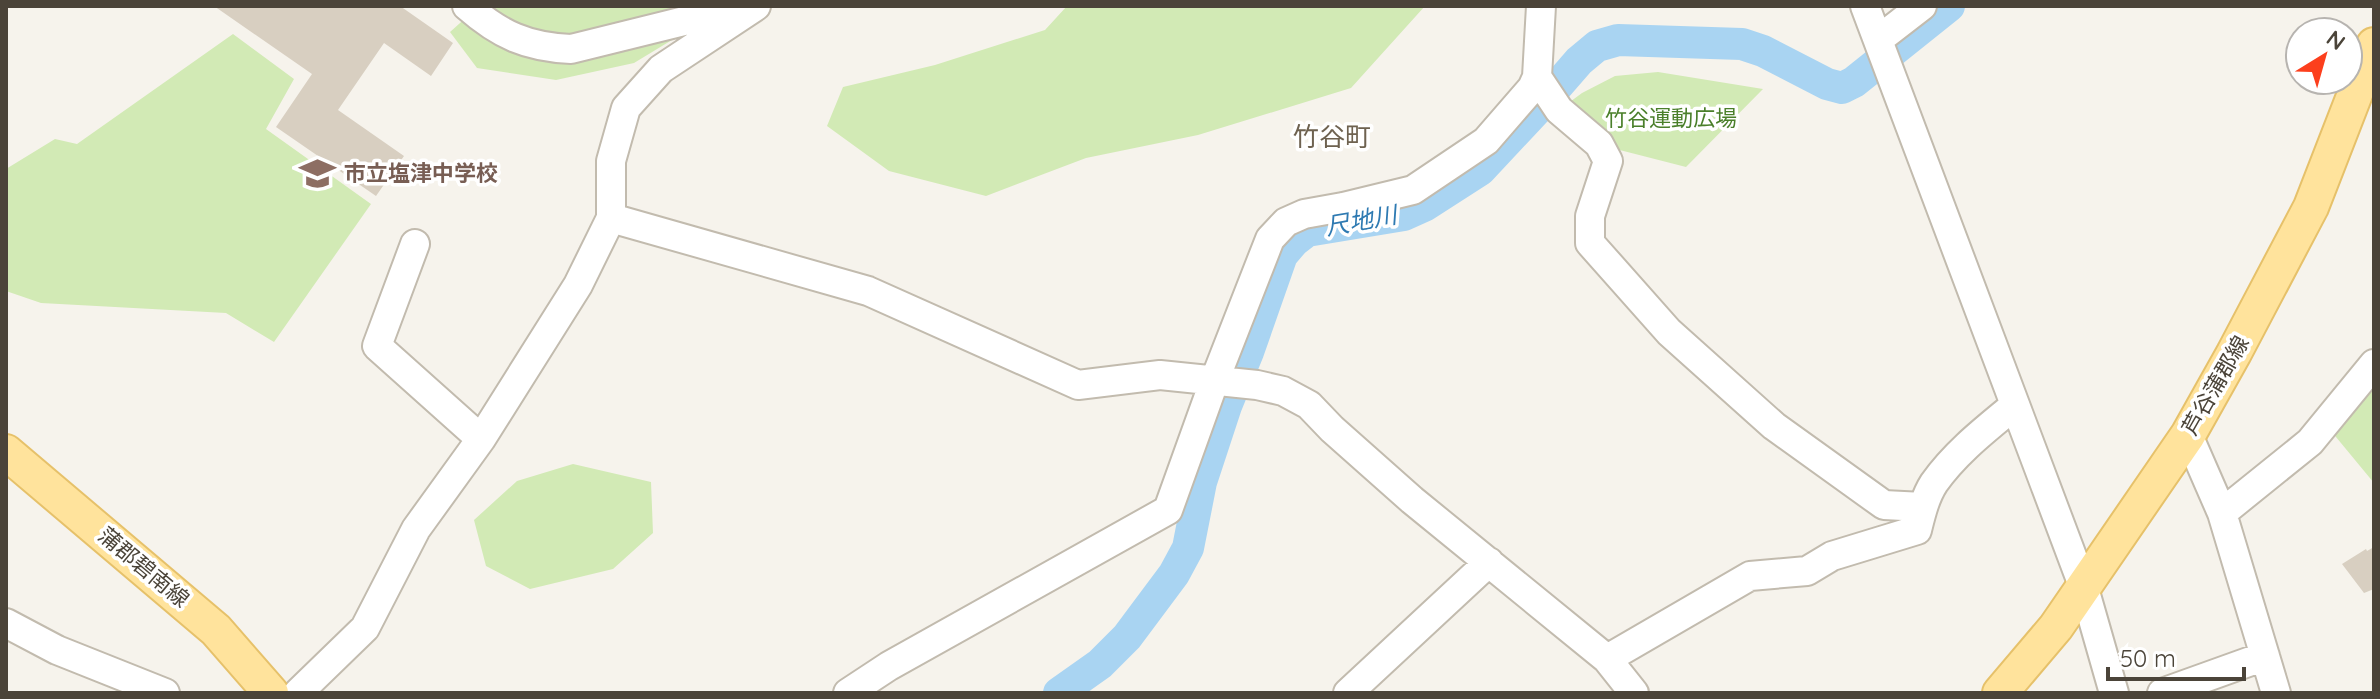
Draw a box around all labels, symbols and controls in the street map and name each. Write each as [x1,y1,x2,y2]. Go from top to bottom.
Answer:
north arrow [2284,16,2364,96]
text: N [2321,24,2351,56]
park label: 竹谷運動広場 [1605,104,1737,132]
district label: 竹谷町 [1293,120,1371,153]
school or university icon: 市立塩津中学校 [299,154,337,192]
place label: 市立塩津中学校 [344,159,498,187]
water label: 尺地川 [1323,198,1402,241]
street label: 芦谷蒲郡線 [2175,330,2255,440]
street label: 蒲郡碧南線 [93,521,195,613]
scale bar [2108,631,2244,681]
text: 50 m [2120,643,2176,673]

